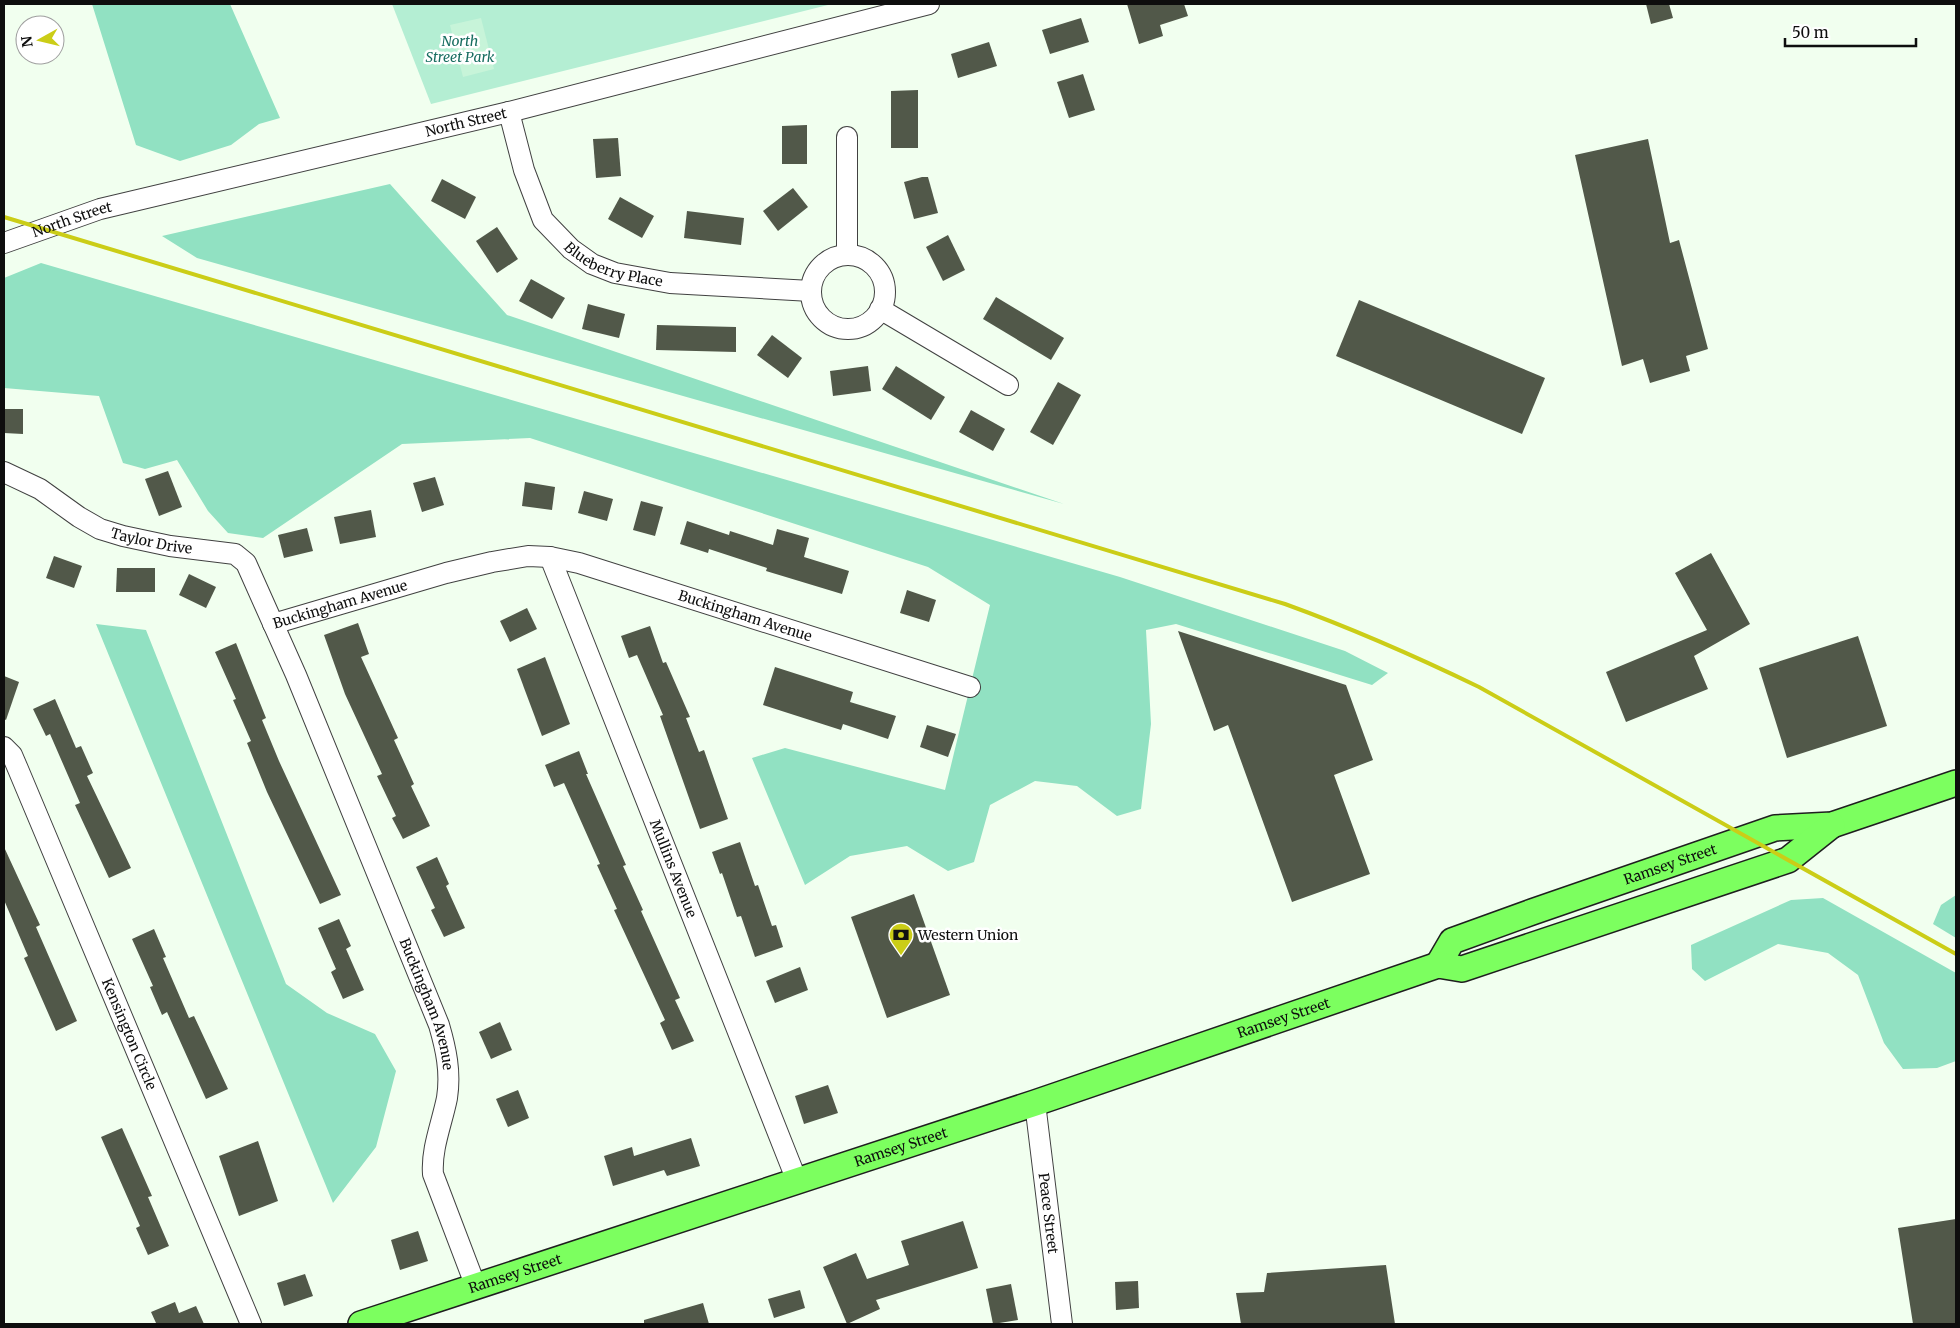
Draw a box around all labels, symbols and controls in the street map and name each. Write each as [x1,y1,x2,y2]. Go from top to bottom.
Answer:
north arrow [15,15,65,65]
scale bar [1785,15,1916,47]
text: 50 m [1792,23,1829,42]
park label: North Street Park [426,32,495,66]
text: N [17,35,37,49]
street label: North Street [423,104,509,141]
street label: North Street [30,197,114,241]
street label: Blueberry Place [560,238,664,290]
street label: Taylor Drive [108,524,193,558]
street label: Buckingham Avenue [271,576,409,633]
street label: Buckingham Avenue [676,586,814,645]
street label: Mullins Avenue [646,817,701,920]
street label: Ramsey Street [1621,840,1719,889]
bank icon: Western Union [888,922,914,956]
place label: Western Union [917,926,1018,944]
street label: Buckingham Avenue [395,935,457,1071]
street label: Kensington Circle [98,975,161,1093]
street label: Ramsey Street [1235,993,1333,1042]
street label: Ramsey Street [852,1123,950,1171]
street label: Peace Street [1035,1172,1062,1255]
street label: Ramsey Street [466,1250,564,1297]

